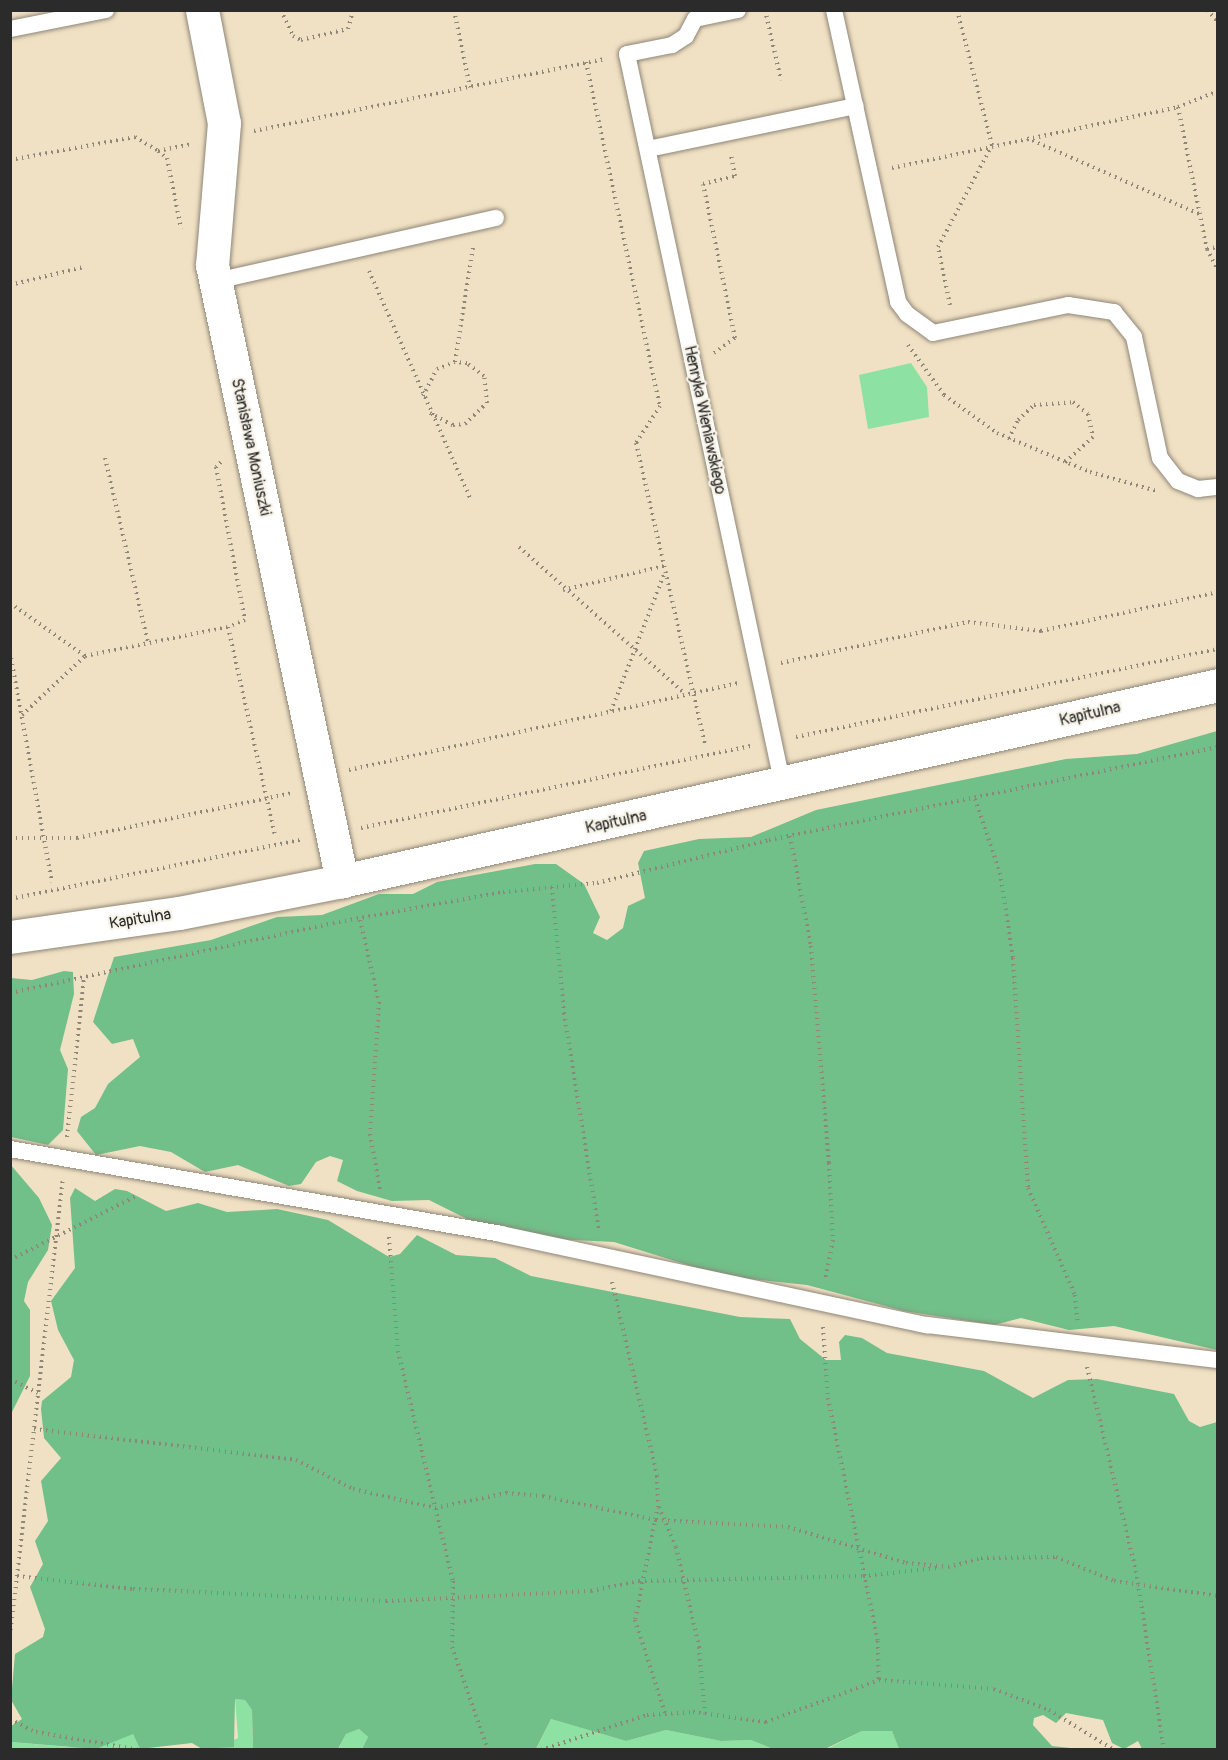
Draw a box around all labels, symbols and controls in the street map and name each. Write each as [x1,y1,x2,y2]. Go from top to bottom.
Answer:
street label: Henryka Wieniawskiego [680,344,730,496]
street label: Stanisława Moniuszki [227,377,275,517]
street label: Kapitulna [1057,698,1123,730]
street label: Kapitulna [584,806,648,838]
street label: Kapitulna [108,905,172,933]

